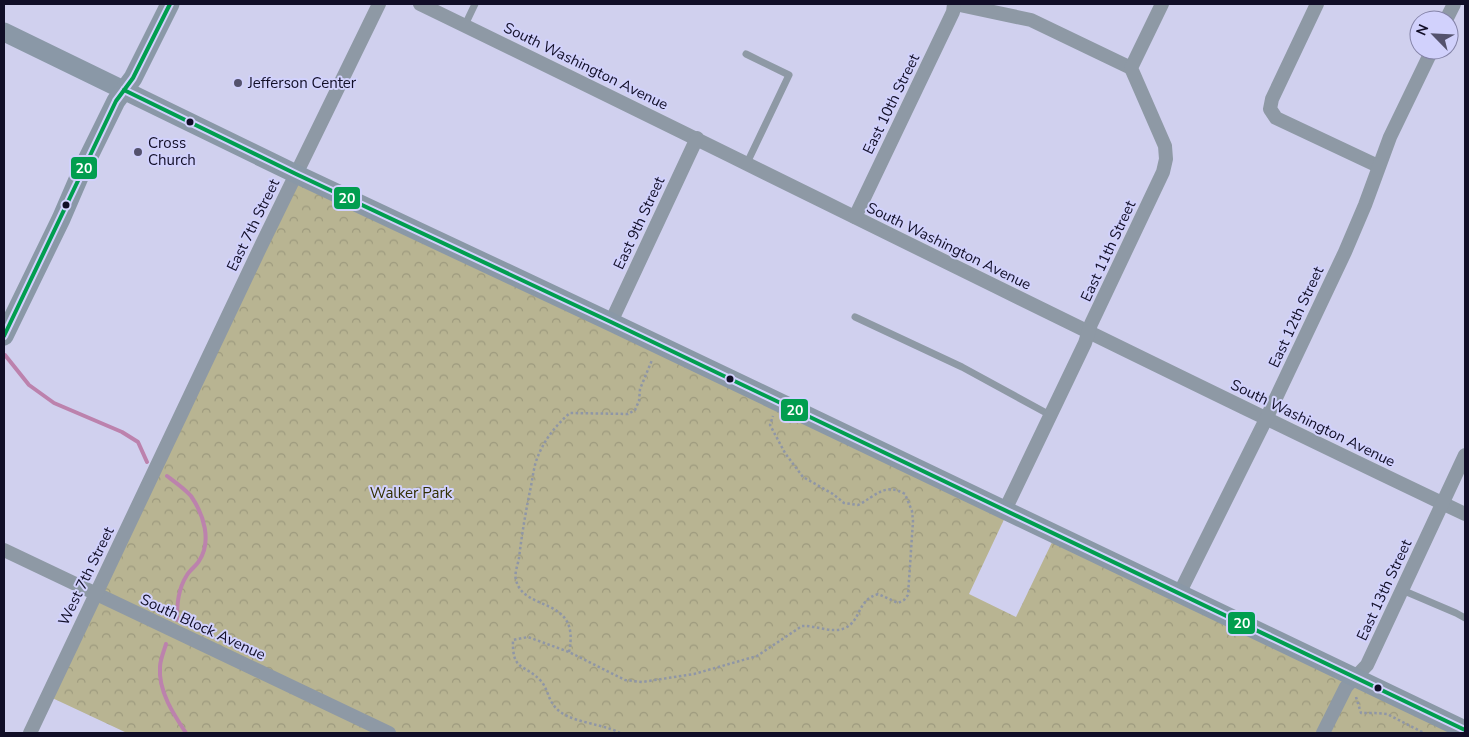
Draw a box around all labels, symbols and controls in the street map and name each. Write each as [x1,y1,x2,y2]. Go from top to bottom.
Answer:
north arrow [1409,10,1459,60]
street label: South Washington Avenue [500,17,672,115]
text: N [1412,21,1433,39]
street label: East 10th Street [858,50,924,158]
place label: Jefferson Center [247,73,357,93]
marker: Jefferson Center [232,77,244,89]
unlabelled marker [185,117,195,127]
place label: Cross Church [148,133,196,170]
marker: Cross Church [132,146,144,158]
line badge: 20 [70,156,98,180]
text: 20 [76,159,92,178]
street label: East 9th Street [609,173,670,273]
street label: East 7th Street [222,175,284,274]
line badge: 20 [333,186,361,210]
text: 20 [339,189,355,208]
street label: South Washington Avenue [863,197,1035,295]
street label: East 11th Street [1076,197,1140,305]
unlabelled marker [61,200,71,210]
street label: East 12th Street [1264,263,1328,371]
unlabelled marker [725,374,735,384]
street label: South Washington Avenue [1227,374,1399,472]
line badge: 20 [780,398,809,422]
text: 20 [787,401,803,420]
park label: Walker Park [370,483,453,503]
street label: West 7th Street [53,523,119,629]
street label: East 13th Street [1352,536,1416,644]
street label: South Block Avenue [137,589,269,665]
line badge: 20 [1227,611,1256,635]
text: 20 [1234,614,1250,633]
unlabelled marker [1373,683,1383,693]

